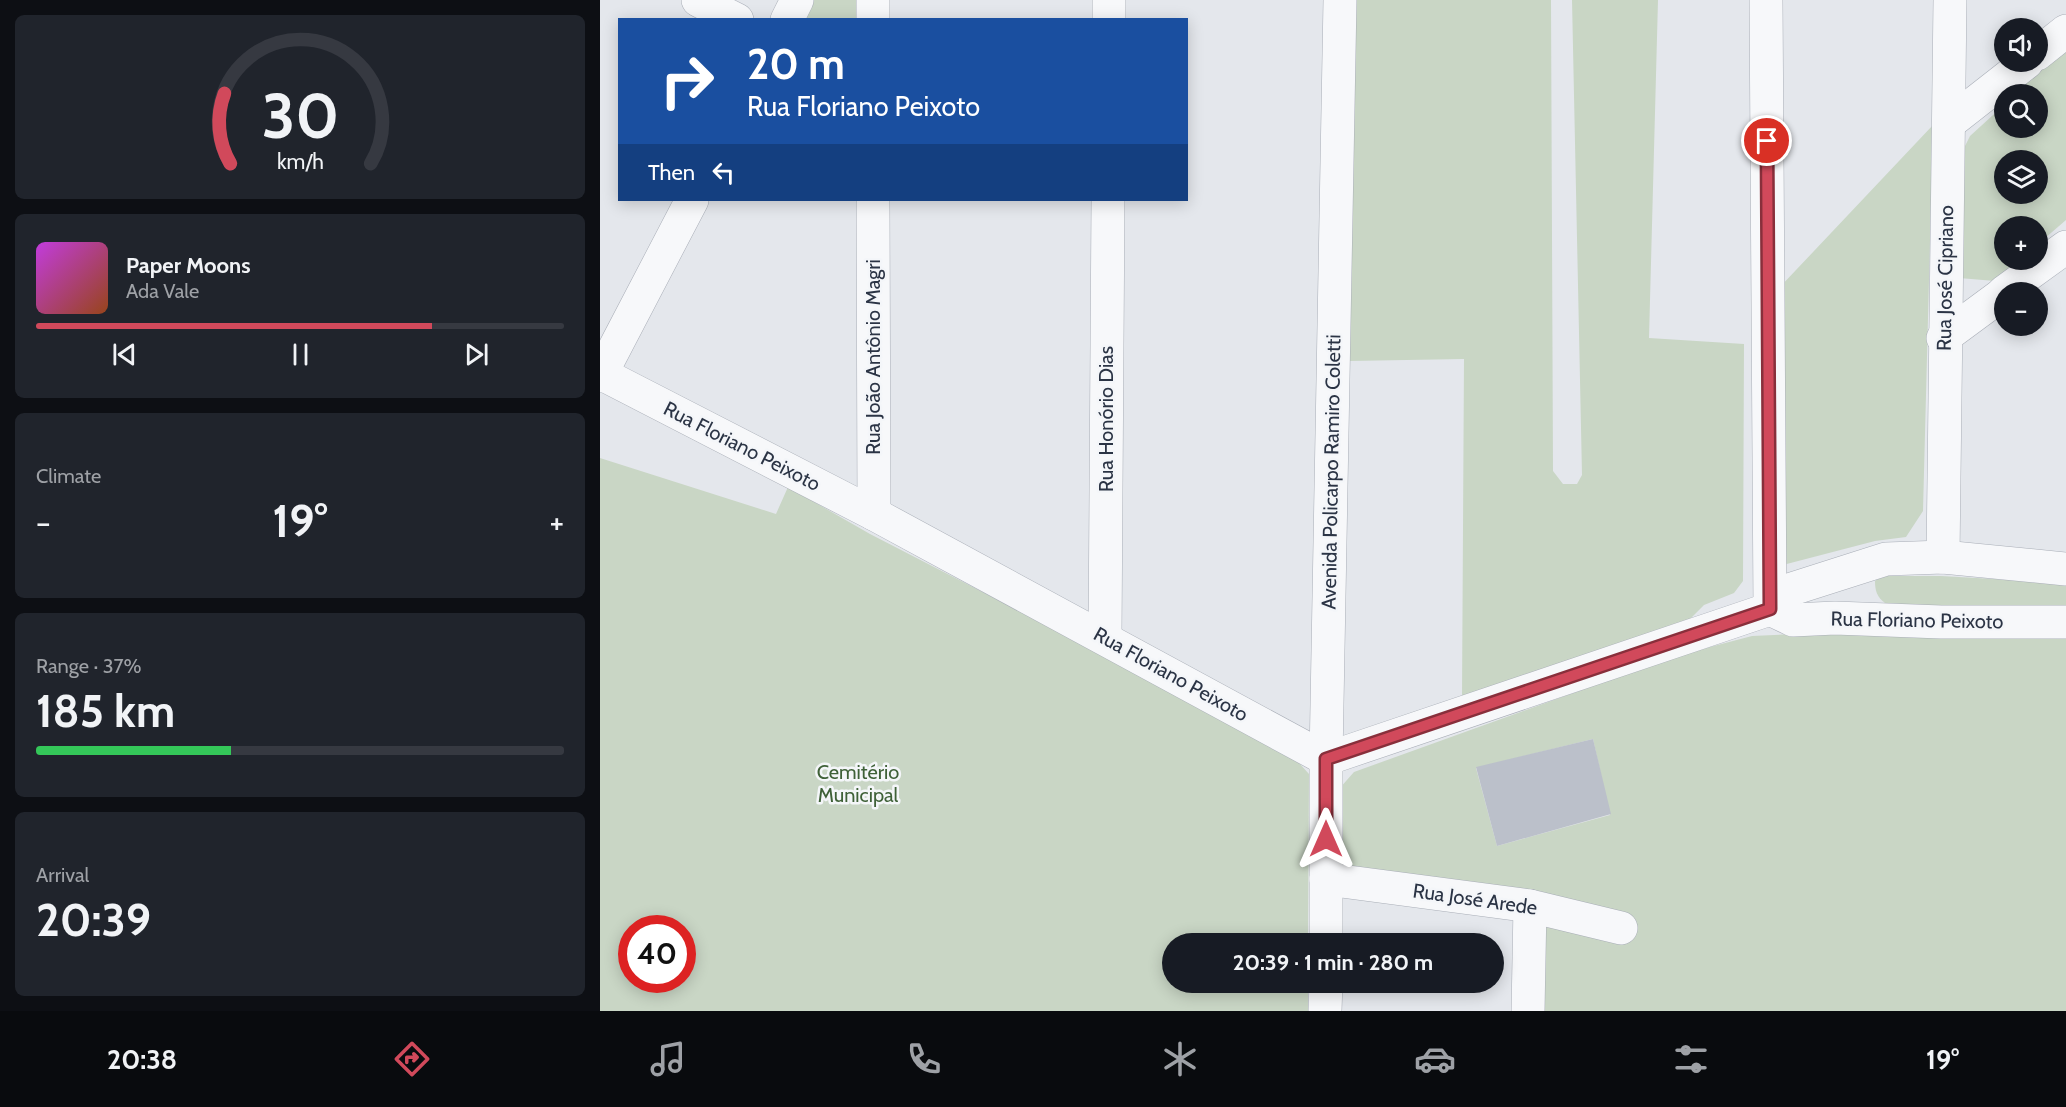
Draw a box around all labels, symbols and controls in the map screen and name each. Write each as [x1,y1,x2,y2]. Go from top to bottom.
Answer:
map controls [1994,18,2048,336]
button: sound [1994,18,2048,72]
text: 20 m [747,38,845,90]
icon: right [648,42,726,120]
text: 30 [261,78,339,154]
button: search [1994,84,2048,138]
text: Rua Floriano Peixoto [747,90,980,123]
pin [1741,115,1792,166]
icon: arrive [1750,124,1783,157]
text: km/h [277,148,323,174]
button: layers [1994,150,2048,204]
icon: left [707,156,740,189]
text: Then [648,159,695,186]
street label: Rua José Cipriano [1932,205,1958,351]
button: + [1994,216,2048,270]
text: Paper Moons [126,252,250,279]
street label: Rua João Antônio Magri [861,259,885,455]
text: Ada Vale [126,279,199,303]
button: − [1994,282,2048,336]
street label: Avenida Policarpo Ramiro Coletti [1317,334,1345,610]
icon: previous [108,338,141,371]
icon: pause [284,338,317,371]
icon: next [460,338,493,371]
street label: Rua Honório Dias [1094,346,1118,492]
street label: Rua Floriano Peixoto [660,396,824,496]
text: Climate [36,464,101,488]
text: 19° [273,494,327,548]
text: − [36,502,51,542]
text: + [549,502,564,542]
street label: Rua Floriano Peixoto [1830,606,2004,634]
street label: Rua Floriano Peixoto [1090,622,1252,726]
text: Range · 37% [36,654,142,678]
text: 185 km [36,684,175,738]
park label: Cemitério Municipal [817,760,899,807]
position arrow [1294,807,1358,871]
text: Arrival [36,863,89,887]
street label: Rua José Arede [1411,878,1539,920]
text: 20:39 [36,893,151,947]
speed limit sign: 40 [618,915,696,993]
text: 20:39 · 1 min · 280 m [1233,949,1433,976]
icon: directions [391,1038,433,1080]
icon: music [647,1038,689,1080]
icon: phone [903,1038,945,1080]
icon: climate [1159,1038,1201,1080]
icon: car [1414,1038,1456,1080]
icon: filters [1670,1038,1712,1080]
text: 20:38 [107,1043,177,1076]
text: 19° [1926,1043,1959,1076]

